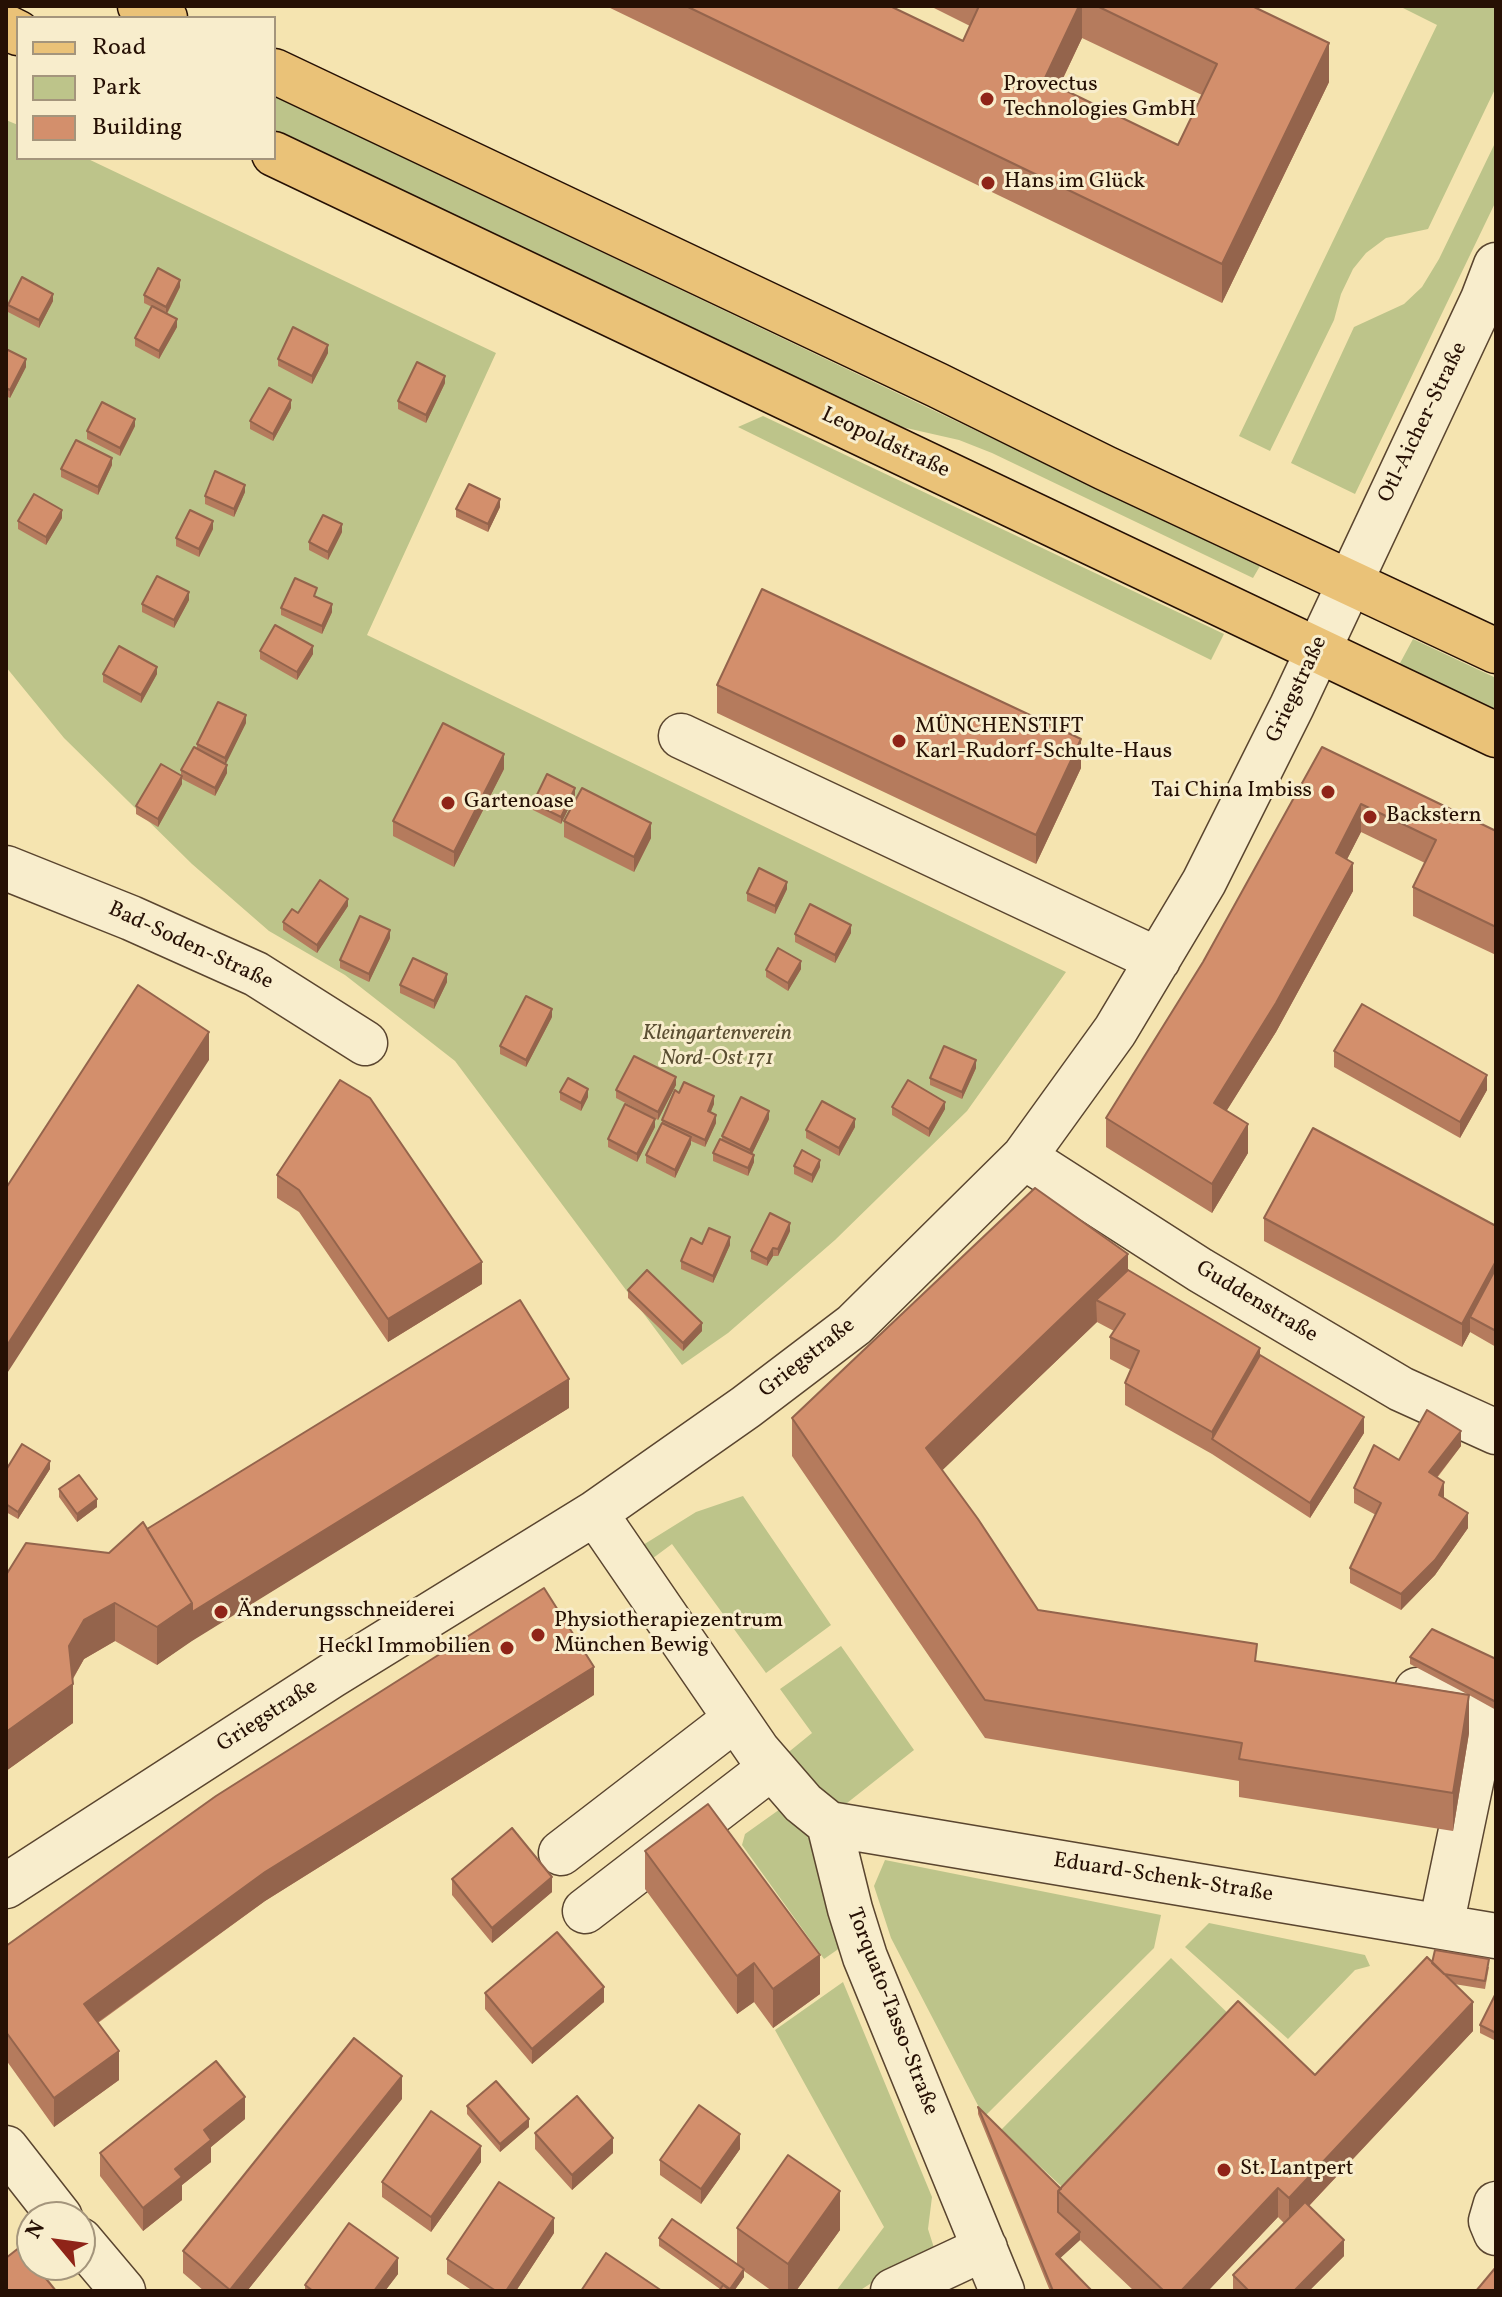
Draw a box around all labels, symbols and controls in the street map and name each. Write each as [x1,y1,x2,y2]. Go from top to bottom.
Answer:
legend [16,16,276,160]
text: Road [92,31,146,65]
text: Park [92,71,141,105]
place label: Provectus Technologies GmbH [1003,73,1196,124]
marker: Provectus Technologies GmbH [978,90,996,108]
text: Building [92,111,182,145]
place label: Hans im Glück [1004,170,1145,196]
marker: Hans im Glück [979,174,997,192]
street label: Otl-Aicher-Straße [1374,338,1474,508]
street label: Leopoldstraße [817,403,953,485]
street label: Griegstraße [1262,633,1334,747]
place label: MÜNCHENSTIFT Karl-Rudorf-Schulte-Haus [915,715,1172,766]
marker: MÜNCHENSTIFT Karl-Rudorf-Schulte-Haus [890,732,908,750]
place label: Tai China Imbiss [1151,779,1312,805]
marker: Tai China Imbiss [1319,783,1337,801]
place label: Gartenoase [464,790,574,816]
marker: Gartenoase [439,794,457,812]
place label: Backstern [1386,804,1482,830]
marker: Backstern [1361,808,1379,826]
street label: Bad-Soden-Straße [103,897,277,997]
park label: Kleingartenverein Nord-Ost 171 [642,1022,792,1074]
street label: Guddenstraße [1190,1256,1322,1350]
street label: Griegstraße [755,1313,861,1405]
place label: Änderungsschneiderei [237,1599,455,1625]
marker: Änderungsschneiderei [212,1603,230,1621]
place label: Physiotherapiezentrum München Bewig [554,1609,783,1660]
marker: Physiotherapiezentrum München Bewig [529,1626,547,1644]
place label: Heckl Immobilien [318,1635,491,1661]
marker: Heckl Immobilien [498,1639,516,1657]
street label: Griegstraße [213,1675,323,1759]
street label: Eduard-Schenk-Straße [1051,1849,1275,1909]
street label: Torquato-Tasso-Straße [839,1905,943,2119]
place label: St. Lantpert [1240,2157,1354,2183]
marker: St. Lantpert [1215,2161,1233,2179]
north arrow [16,2201,96,2281]
text: N [19,2216,54,2245]

